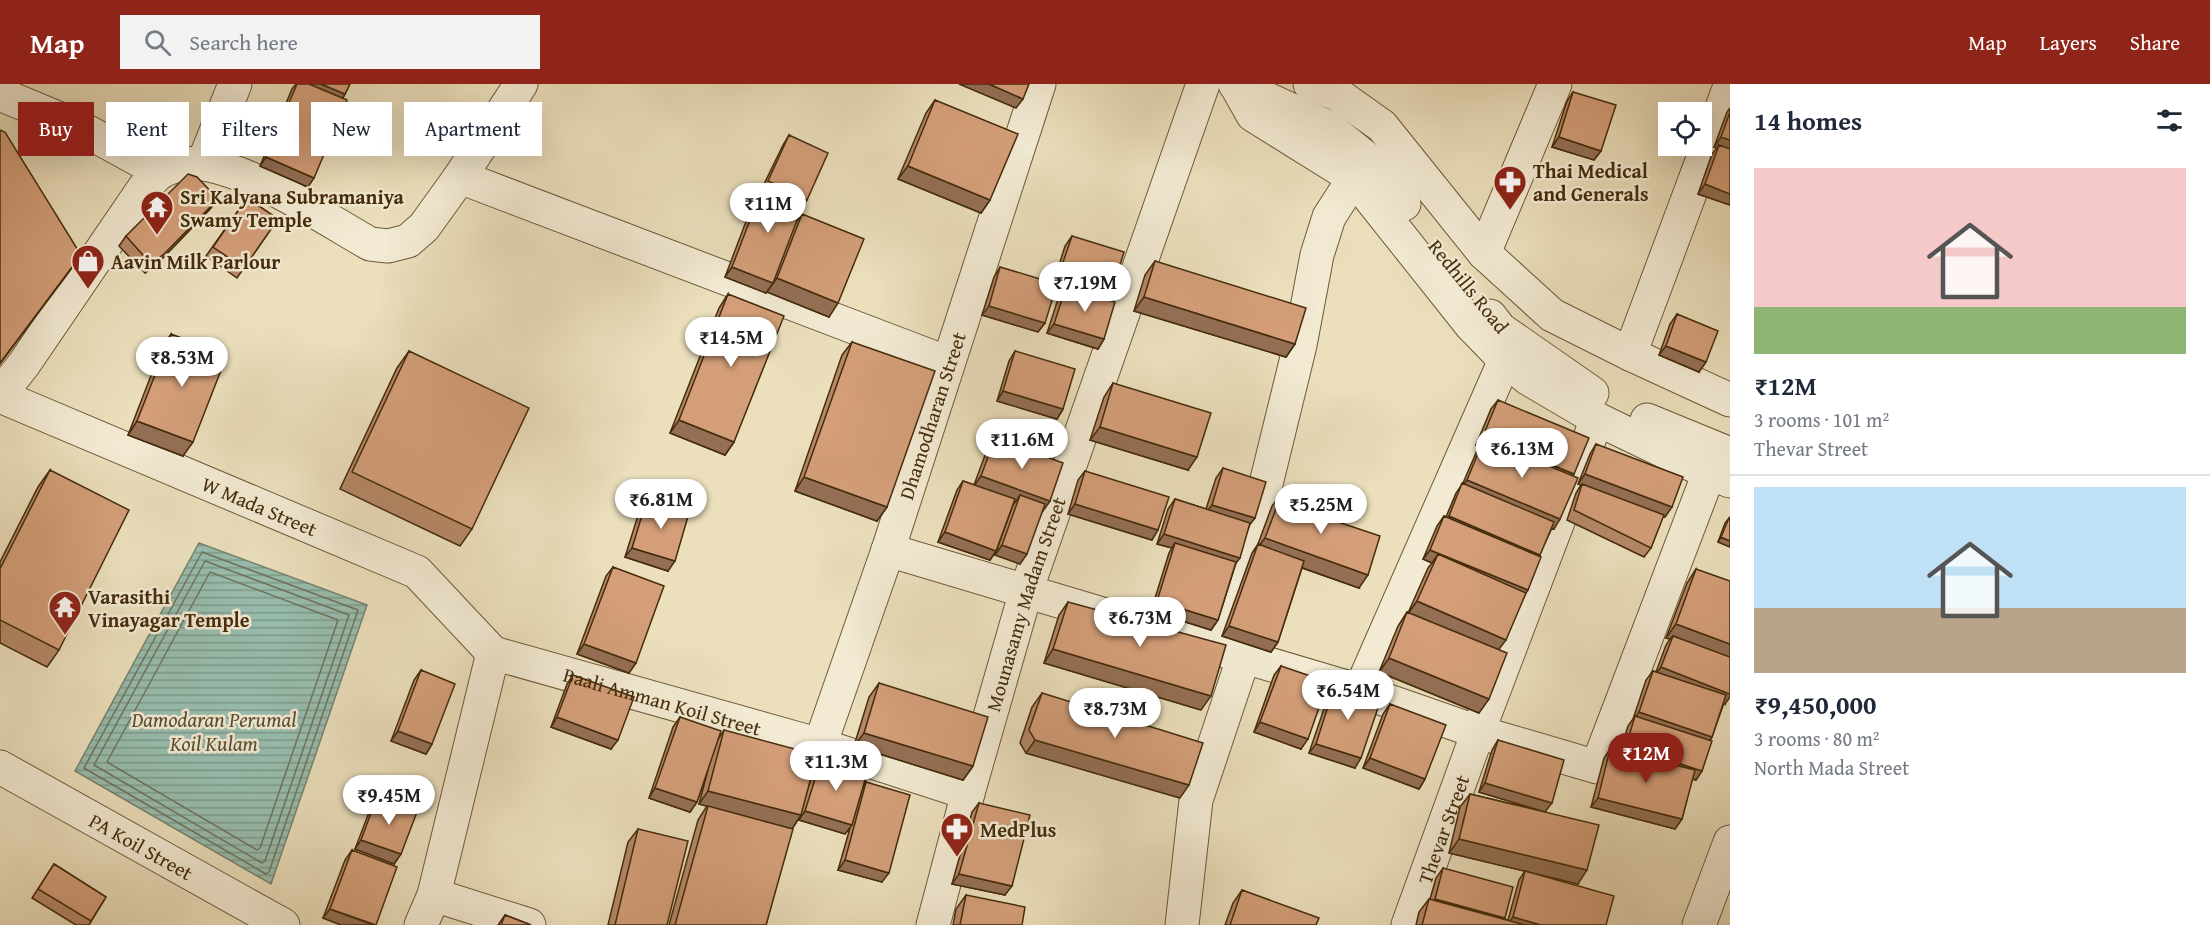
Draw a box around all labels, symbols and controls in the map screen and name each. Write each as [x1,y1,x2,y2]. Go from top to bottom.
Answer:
search box [120,15,540,69]
text: Map [30,22,84,63]
icon: search [141,26,174,59]
text: Search here [189,26,298,58]
text: Map [1968,27,2007,58]
text: Layers [2040,27,2097,58]
text: Share [2130,27,2180,58]
text: 14 homes [1754,101,1862,140]
chip: Buy [18,102,94,156]
chip: Rent [106,102,189,156]
chip: Filters [201,102,299,156]
chip: New [311,102,392,156]
chip: Apartment [404,102,542,156]
map controls [1658,102,1712,156]
button: locate [1658,102,1712,156]
icon: filters [2153,104,2186,137]
place label: Thai Medical and Generals [1533,156,1649,208]
pharmacy icon: Thai Medical and Generals [1492,164,1528,211]
place label: Sri Kalyana Subramaniya Swamy Temple [180,182,405,234]
pin: ₹11M [732,183,804,234]
text: ₹11M [744,188,792,217]
temple icon: Sri Kalyana Subramaniya Swamy Temple [139,189,175,236]
icon: home [1916,207,2024,315]
street label: Redhills Road [1422,233,1516,340]
shop icon: Aavin Milk Parlour [70,243,106,290]
place label: Aavin Milk Parlour [111,247,280,276]
pin: ₹7.19M [1036,262,1134,313]
text: ₹7.19M [1053,267,1117,296]
pin: ₹14.5M [682,317,780,368]
text: ₹14.5M [699,322,763,351]
street label: Dhamodharan Street [891,328,972,503]
pin: ₹8.53M [133,337,231,388]
text: ₹8.53M [150,342,214,371]
text: ₹12M [1754,366,1817,405]
text: 3 rooms · 101 m² [1754,405,1889,434]
pin: ₹11.6M [973,419,1071,470]
text: ₹11.6M [990,424,1054,453]
pin: ₹6.13M [1473,428,1571,479]
text: ₹6.13M [1490,433,1554,462]
text: Thevar Street [1754,434,1868,463]
street label: W Mada Street [198,468,322,543]
pin: ₹6.81M [612,479,710,530]
text: ₹6.81M [629,484,693,513]
pin: ₹5.25M [1272,484,1370,535]
text: ₹5.25M [1289,489,1353,518]
street label: Mounasamy Madam Street [978,493,1072,715]
icon: home [1916,526,2024,634]
place label: Varasithi Vinayagar Temple [88,582,250,634]
temple icon: Varasithi Vinayagar Temple [47,589,83,636]
pin: ₹6.73M [1091,597,1189,648]
text: ₹6.73M [1108,602,1172,631]
street label: Baali Amman Koil Street [560,659,765,742]
pin: ₹6.54M [1299,670,1397,721]
text: ₹6.54M [1316,675,1380,704]
text: ₹9,450,000 [1754,685,1876,724]
pin: ₹8.73M [1066,688,1164,739]
text: ₹8.73M [1083,693,1147,722]
water label: Damodaran Perumal Koil Kulam [131,704,296,759]
text: 3 rooms · 80 m² [1754,724,1880,753]
pin: ₹12M [1610,733,1682,784]
text: ₹12M [1622,738,1670,767]
pin: ₹11.3M [787,741,885,792]
text: ₹11.3M [804,746,868,775]
text: North Mada Street [1754,753,1909,782]
street label: Thevar Street [1410,771,1476,888]
pin: ₹9.45M [340,775,438,826]
text: ₹9.45M [357,780,421,809]
street label: PA Koil Street [84,805,198,887]
pharmacy icon: MedPlus [939,811,975,858]
place label: MedPlus [980,815,1056,844]

